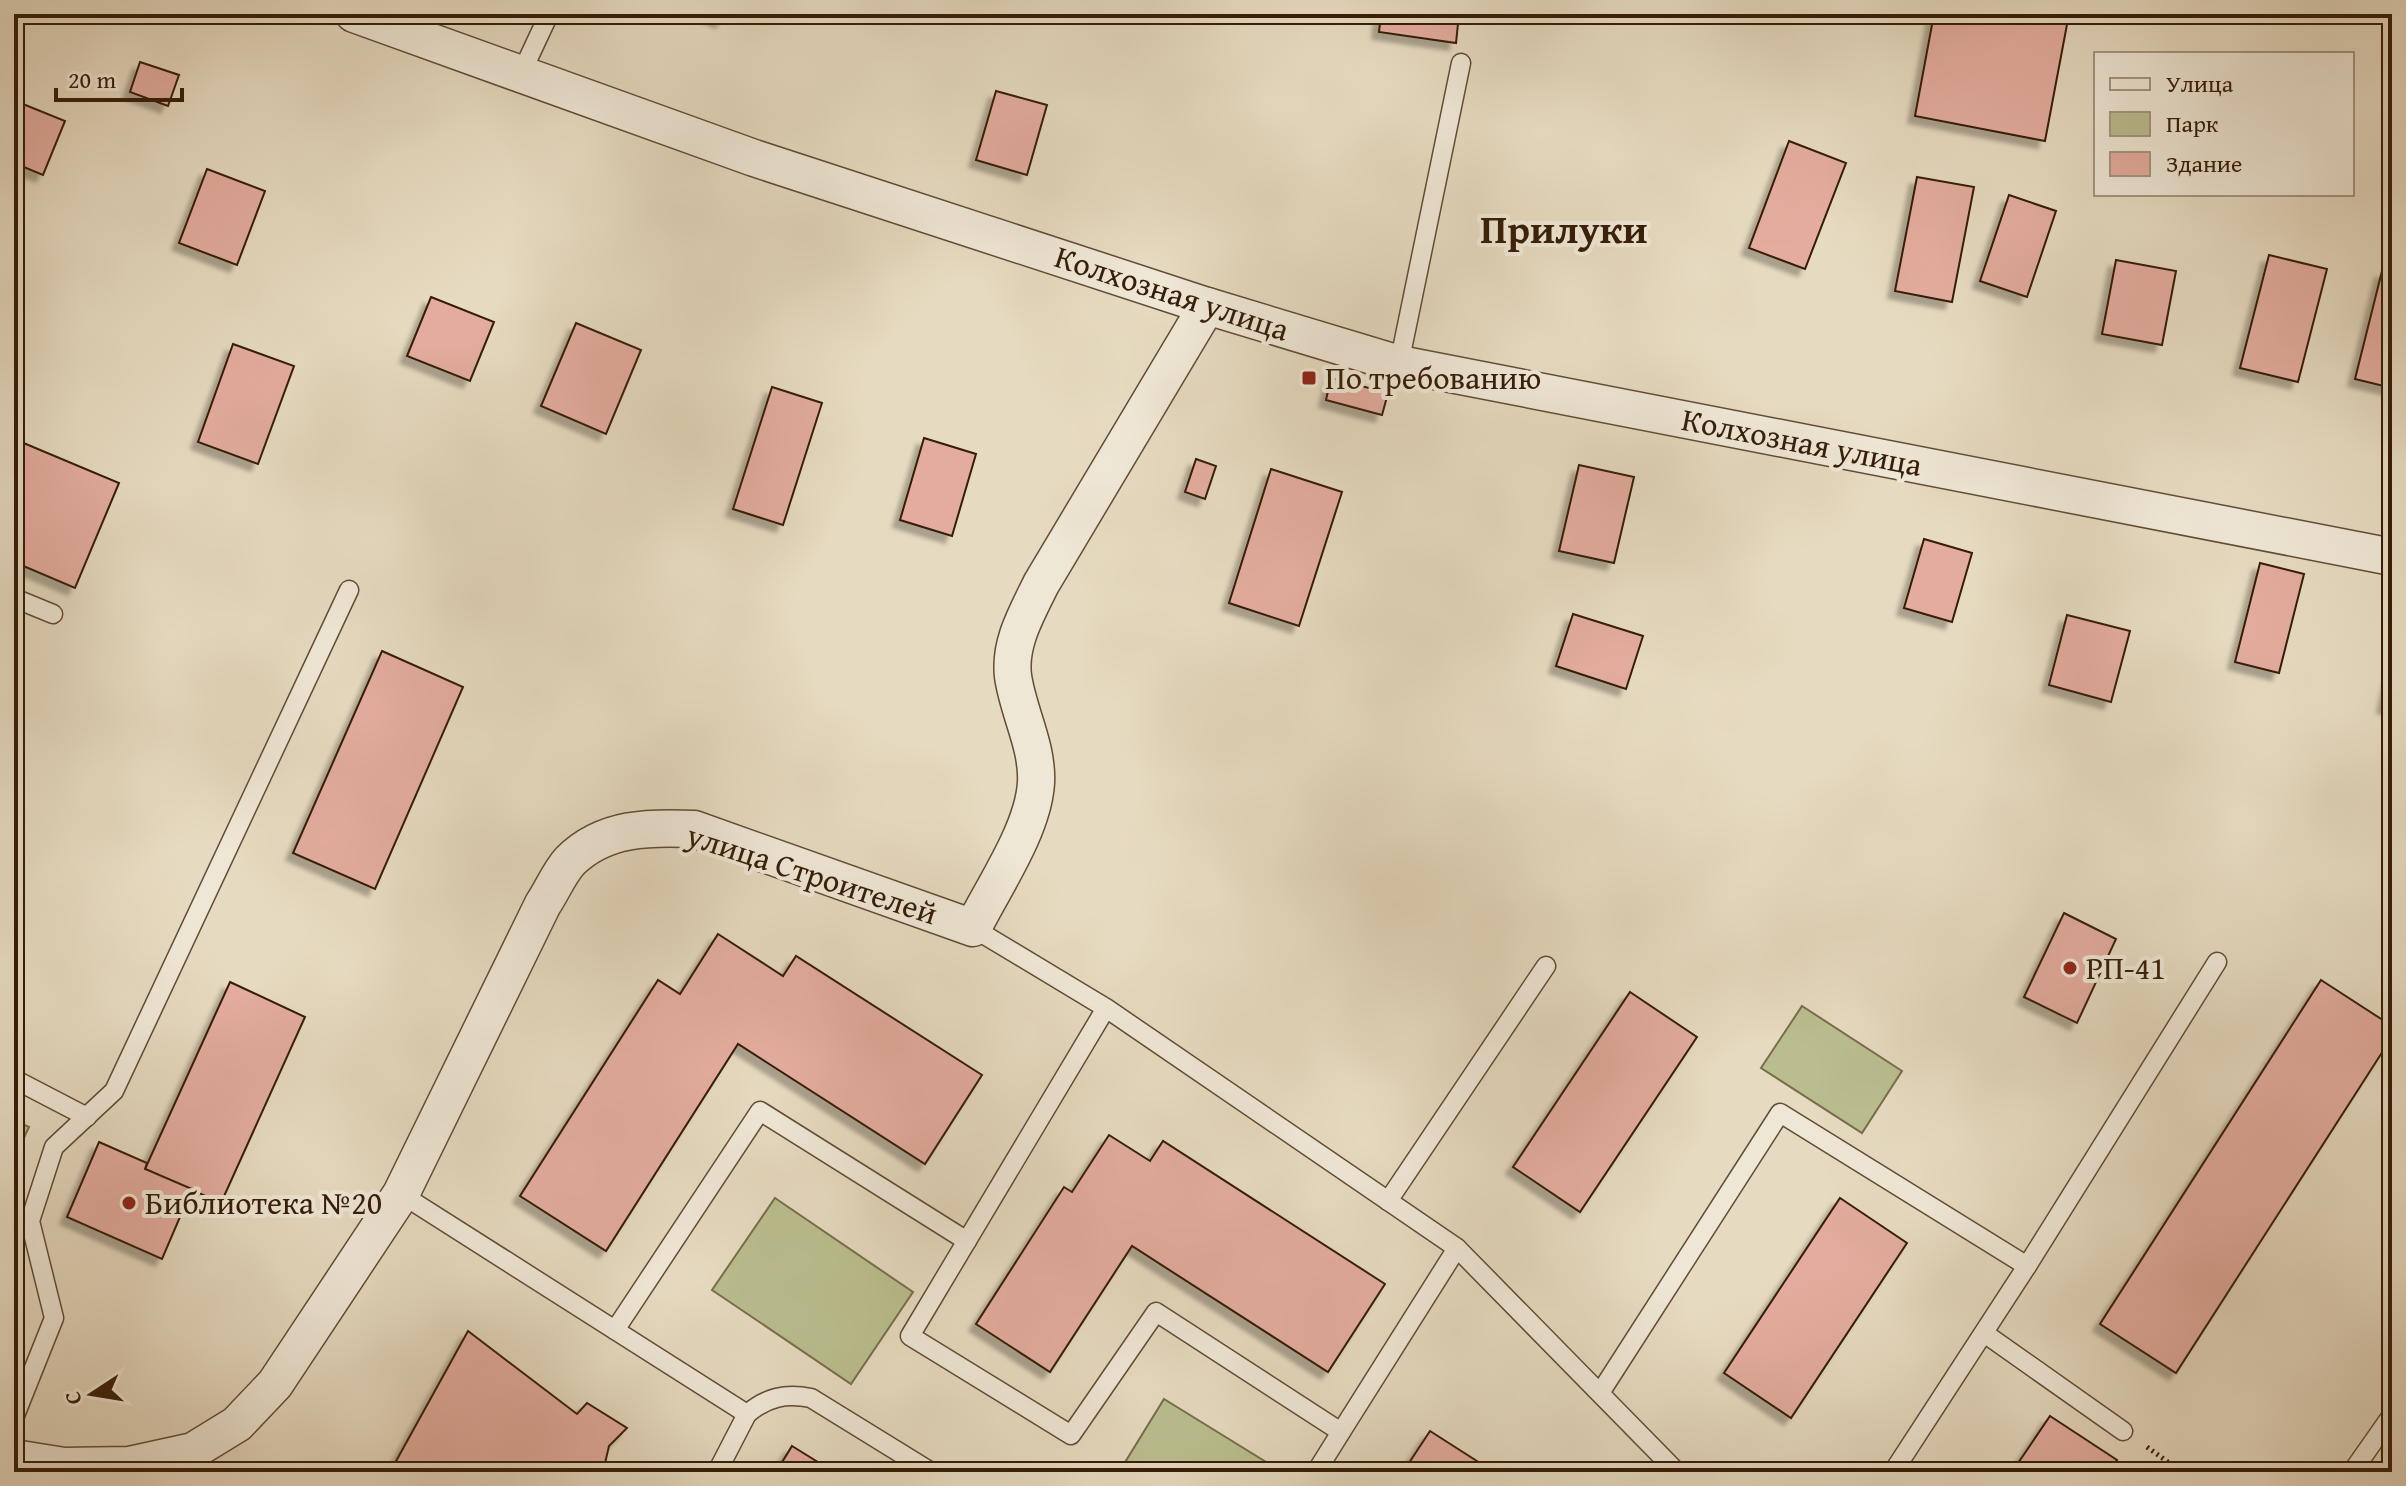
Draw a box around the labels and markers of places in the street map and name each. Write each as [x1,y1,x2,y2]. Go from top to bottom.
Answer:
place label: По требованию [1325,354,1541,401]
marker: По требованию [1300,369,1318,387]
place label: РП-41 [2086,944,2166,991]
marker: РП-41 [2061,959,2079,977]
place label: Библиотека №20 [145,1179,382,1226]
marker: Библиотека №20 [120,1194,138,1212]

